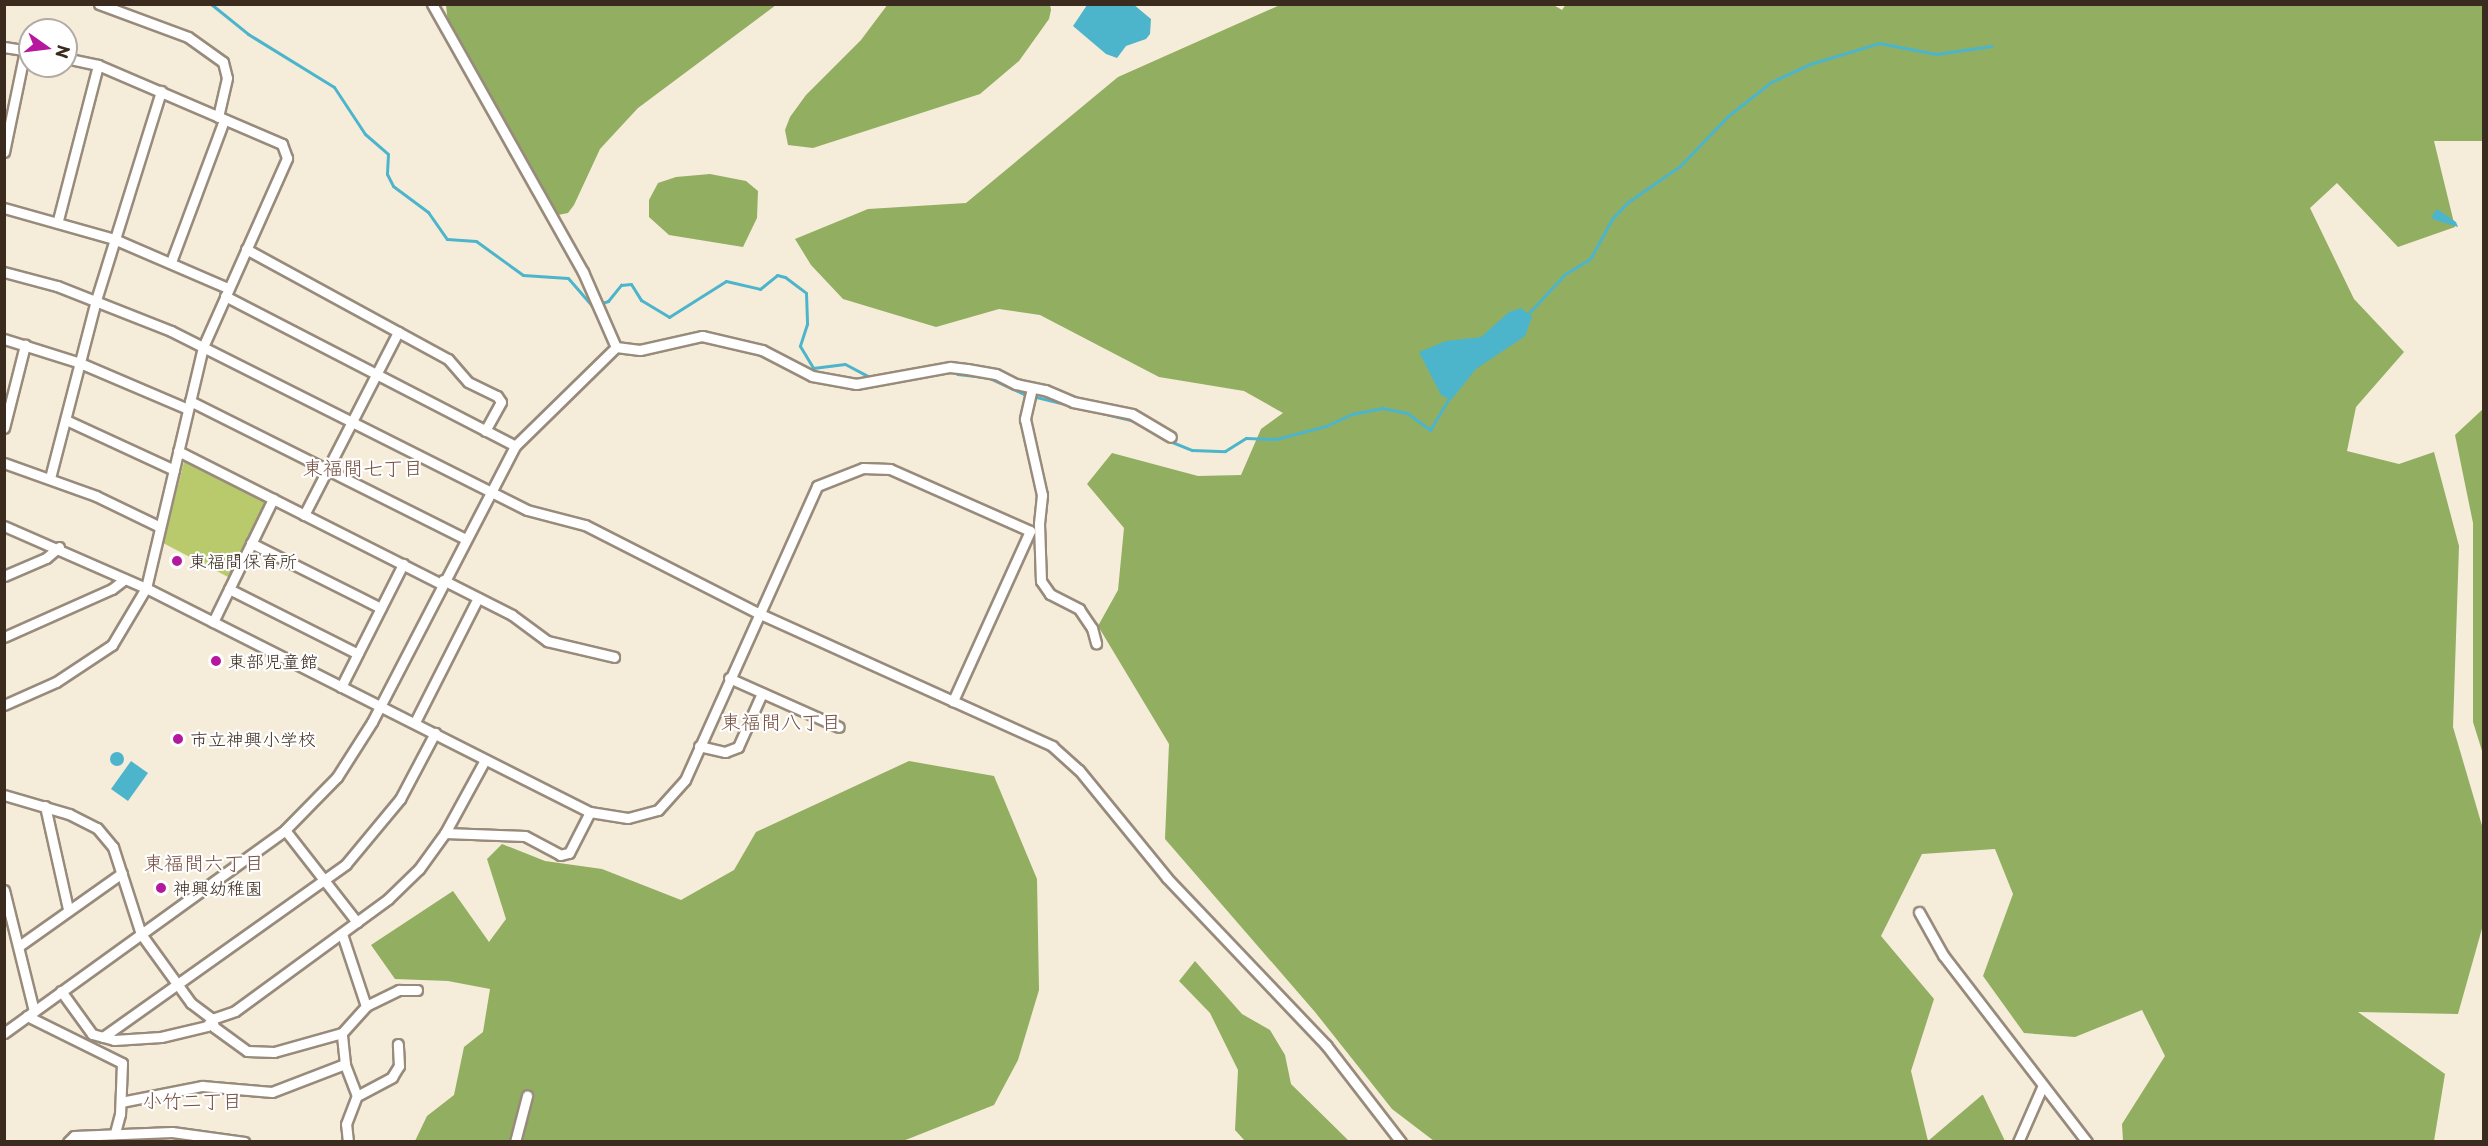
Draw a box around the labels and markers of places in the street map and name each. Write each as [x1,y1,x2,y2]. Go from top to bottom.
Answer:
place label: 東福間保育所 [189,550,297,572]
marker: 東福間保育所 [170,554,184,568]
place label: 東部児童館 [228,650,318,672]
marker: 東部児童館 [209,654,223,668]
place label: 市立神興小学校 [190,728,316,750]
marker: 市立神興小学校 [171,732,185,746]
place label: 神興幼稚園 [173,877,263,899]
marker: 神興幼稚園 [154,881,168,895]

